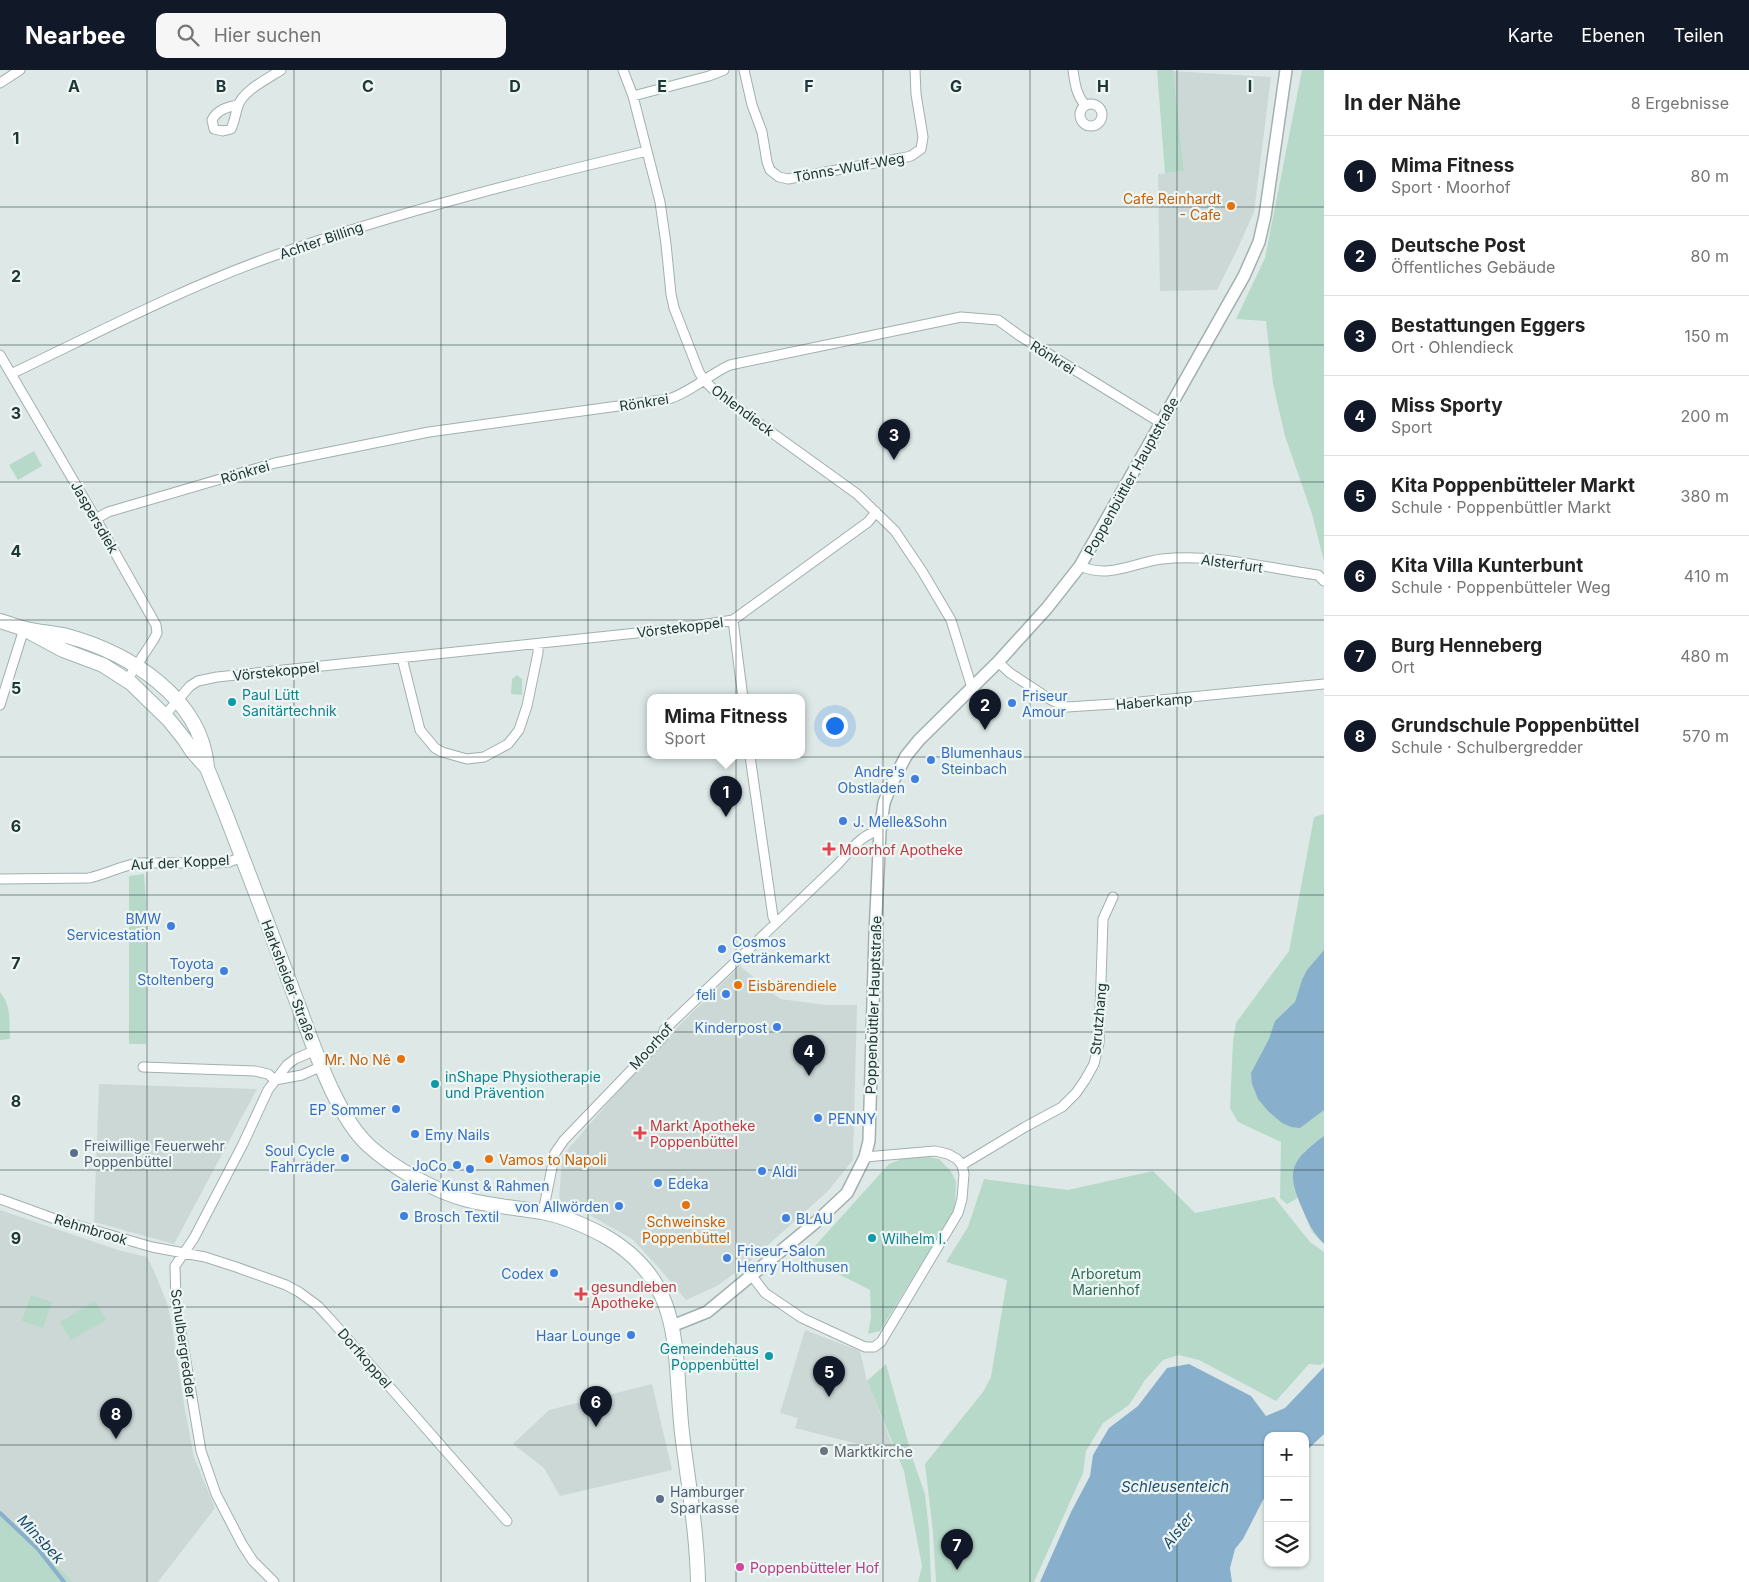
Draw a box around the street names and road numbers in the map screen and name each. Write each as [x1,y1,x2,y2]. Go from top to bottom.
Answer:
street label: Tönns-Wulf-Weg [792,149,906,185]
street label: Achter Billing [277,218,365,262]
street label: Rönkrei [1027,337,1079,377]
street label: Ohlendieck [708,381,778,439]
street label: Rönkrei [618,390,670,414]
street label: Poppenbüttler Hauptstraße [1080,394,1182,558]
street label: Rönkrei [219,457,271,487]
street label: Jaspersdiek [68,478,123,556]
street label: Alsterfurt [1200,550,1264,576]
street label: Vörstekoppel [636,613,724,641]
street label: Vörstekoppel [232,658,320,684]
street label: Haberkamp [1115,689,1193,713]
street label: Auf der Koppel [130,851,230,873]
street label: Poppenbüttler Hauptstraße [861,915,885,1095]
street label: Harksheider Straße [258,917,320,1043]
street label: Strutzhang [1086,982,1110,1056]
street label: Moorhof [626,1019,676,1073]
street label: Rehmbrook [52,1210,130,1248]
street label: Schulbergredder [168,1288,200,1400]
street label: Dorfkoppel [334,1325,396,1391]

